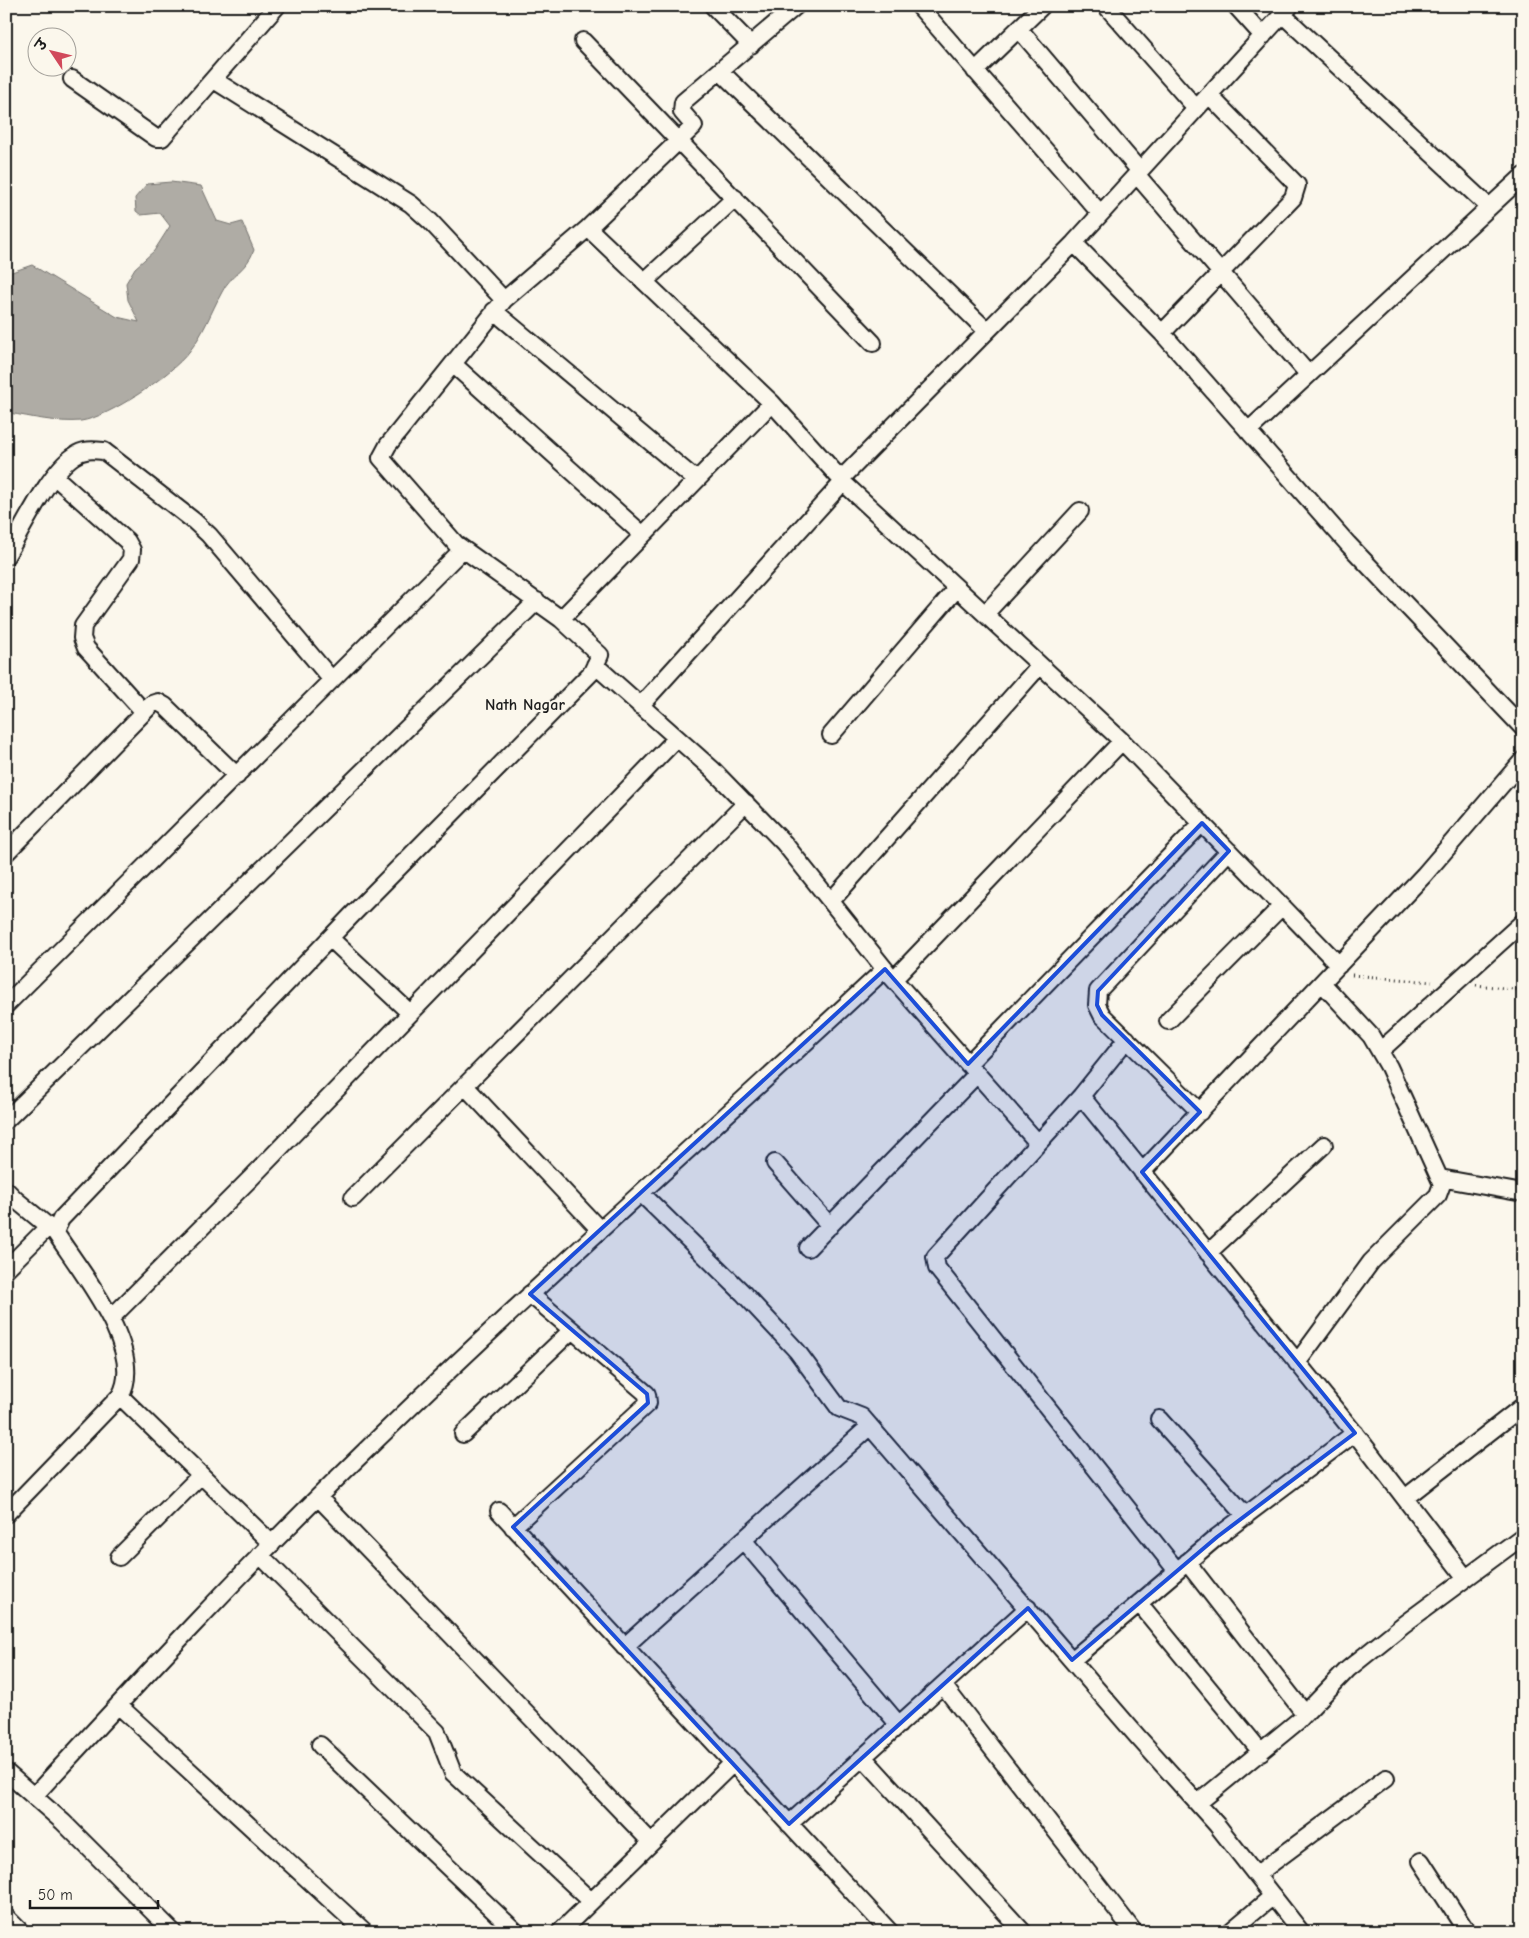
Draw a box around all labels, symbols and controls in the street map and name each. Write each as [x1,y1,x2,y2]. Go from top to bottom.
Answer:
north arrow [28,28,78,78]
text: उ [31,35,52,55]
district label: Nath Nagar [485,696,565,714]
scale bar [30,1878,158,1910]
text: 50 m [38,1886,73,1904]

